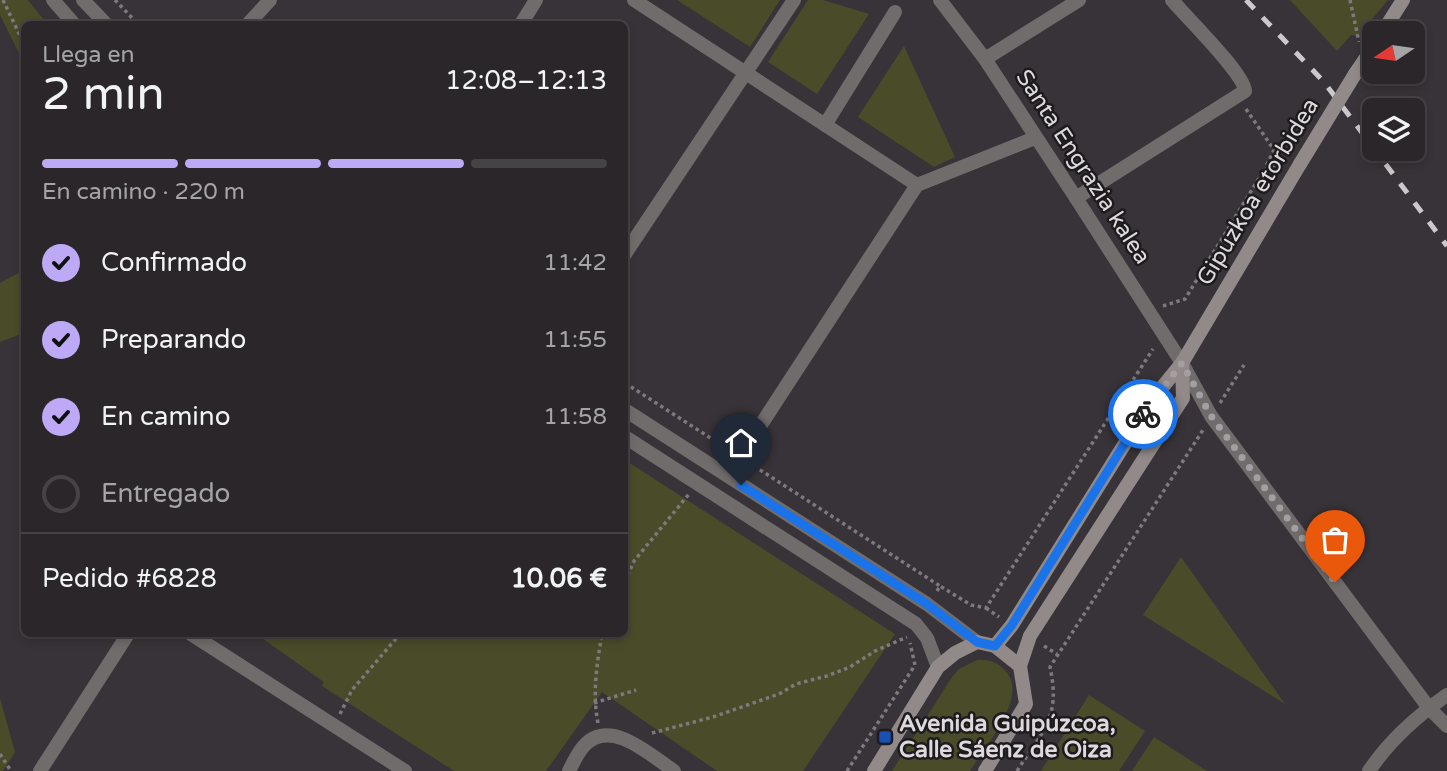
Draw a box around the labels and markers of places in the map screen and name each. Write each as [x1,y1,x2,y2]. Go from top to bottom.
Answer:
pin [711,413,771,485]
pin [1305,510,1365,582]
place label: Avenida Guipúzcoa, Calle Sáenz de Oiza [899,710,1116,764]
marker: Avenida Guipúzcoa, Calle Sáenz de Oiza [877,729,893,745]

